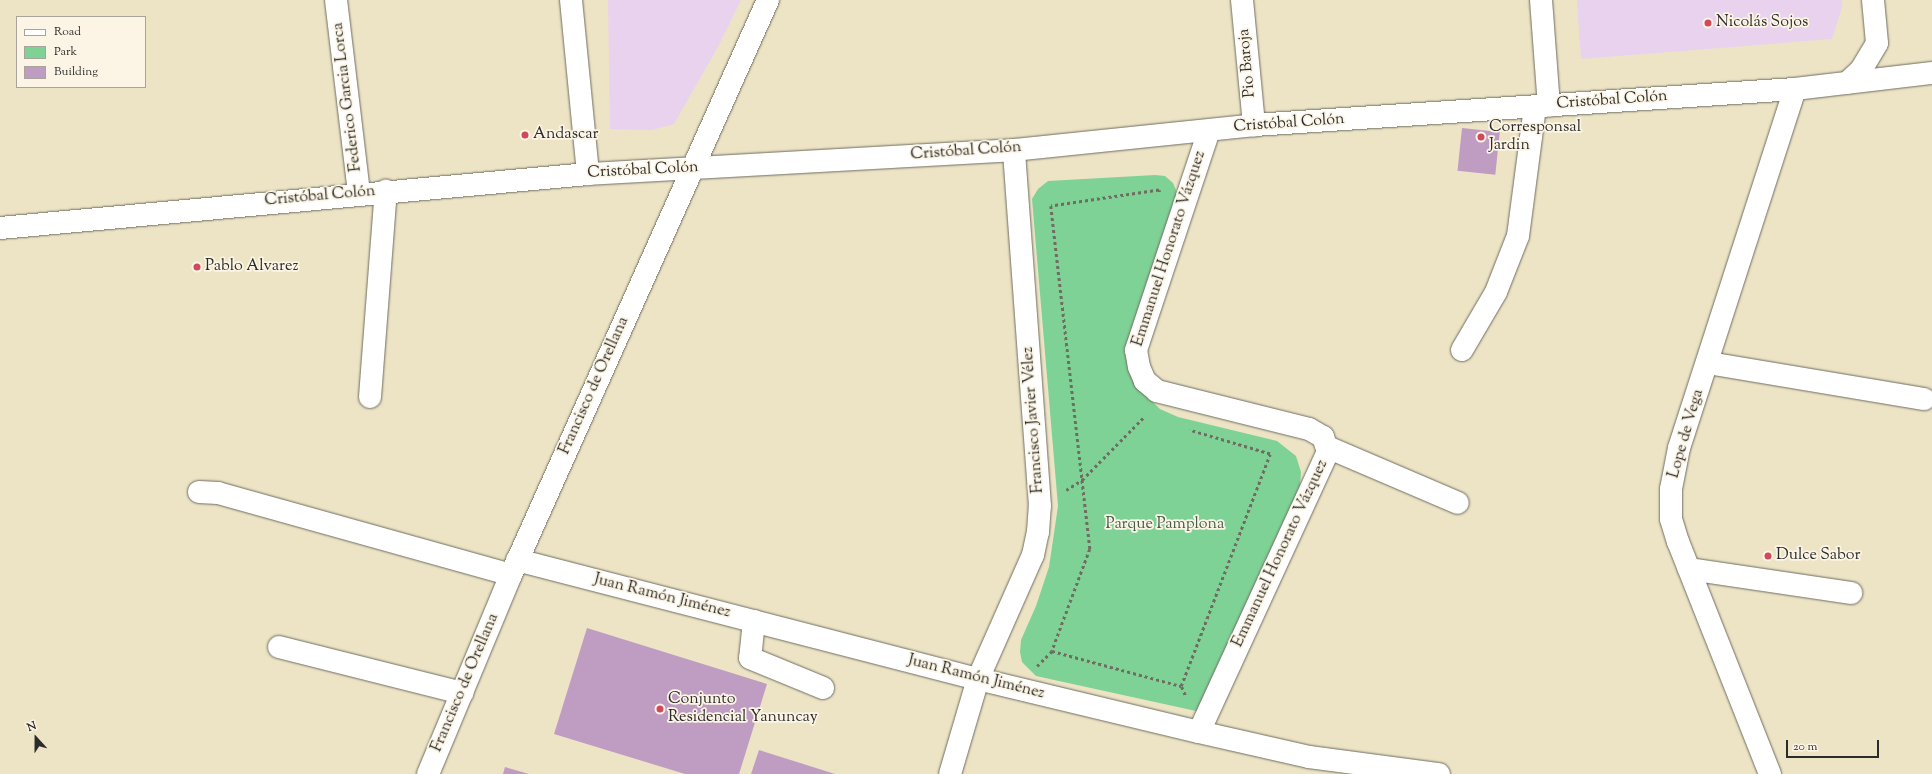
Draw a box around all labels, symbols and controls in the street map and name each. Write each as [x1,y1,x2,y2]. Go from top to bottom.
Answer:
place label: Nicolás Sojos [1716,13,1808,33]
legend [16,16,146,88]
marker: Nicolás Sojos [1703,18,1713,28]
street label: Federico Garcia Lorca [329,21,367,173]
text: Road [54,23,81,41]
street label: Pio Baroja [1235,28,1261,98]
text: Park [54,43,77,61]
text: Building [54,63,98,81]
street label: Cristóbal Colón [1556,88,1668,114]
street label: Cristóbal Colón [1233,111,1345,137]
place label: Corresponsal Jardin [1489,118,1581,156]
place label: Andascar [533,125,598,145]
marker: Andascar [520,130,530,140]
marker: Corresponsal Jardin [1476,132,1486,142]
street label: Cristóbal Colón [910,139,1022,165]
street label: Emmanuel Honorato Vázquez [1129,149,1211,349]
street label: Cristóbal Colón [587,159,699,183]
street label: Cristóbal Colón [264,183,376,211]
place label: Pablo Alvarez [205,257,298,277]
marker: Pablo Alvarez [192,262,202,272]
street label: Francisco de Orellana [556,314,634,458]
street label: Francisco Javier Vélez [1019,346,1049,494]
street label: Lope de Vega [1665,387,1709,481]
street label: Emmanuel Honorato Vázquez [1229,457,1333,651]
park label: Parque Pamplona [1106,515,1224,535]
place label: Dulce Sabor [1776,546,1861,566]
marker: Dulce Sabor [1763,551,1773,561]
street label: Juan Ramón Jiménez [592,571,732,623]
street label: Francisco de Orellana [428,611,504,755]
street label: Juan Ramón Jiménez [906,652,1046,704]
place label: Conjunto Residencial Yanuncay [668,690,818,728]
marker: Conjunto Residencial Yanuncay [655,704,665,714]
north arrow [16,718,56,758]
text: N [25,718,39,736]
scale bar [1788,732,1881,758]
text: 20 m [1793,738,1817,756]

